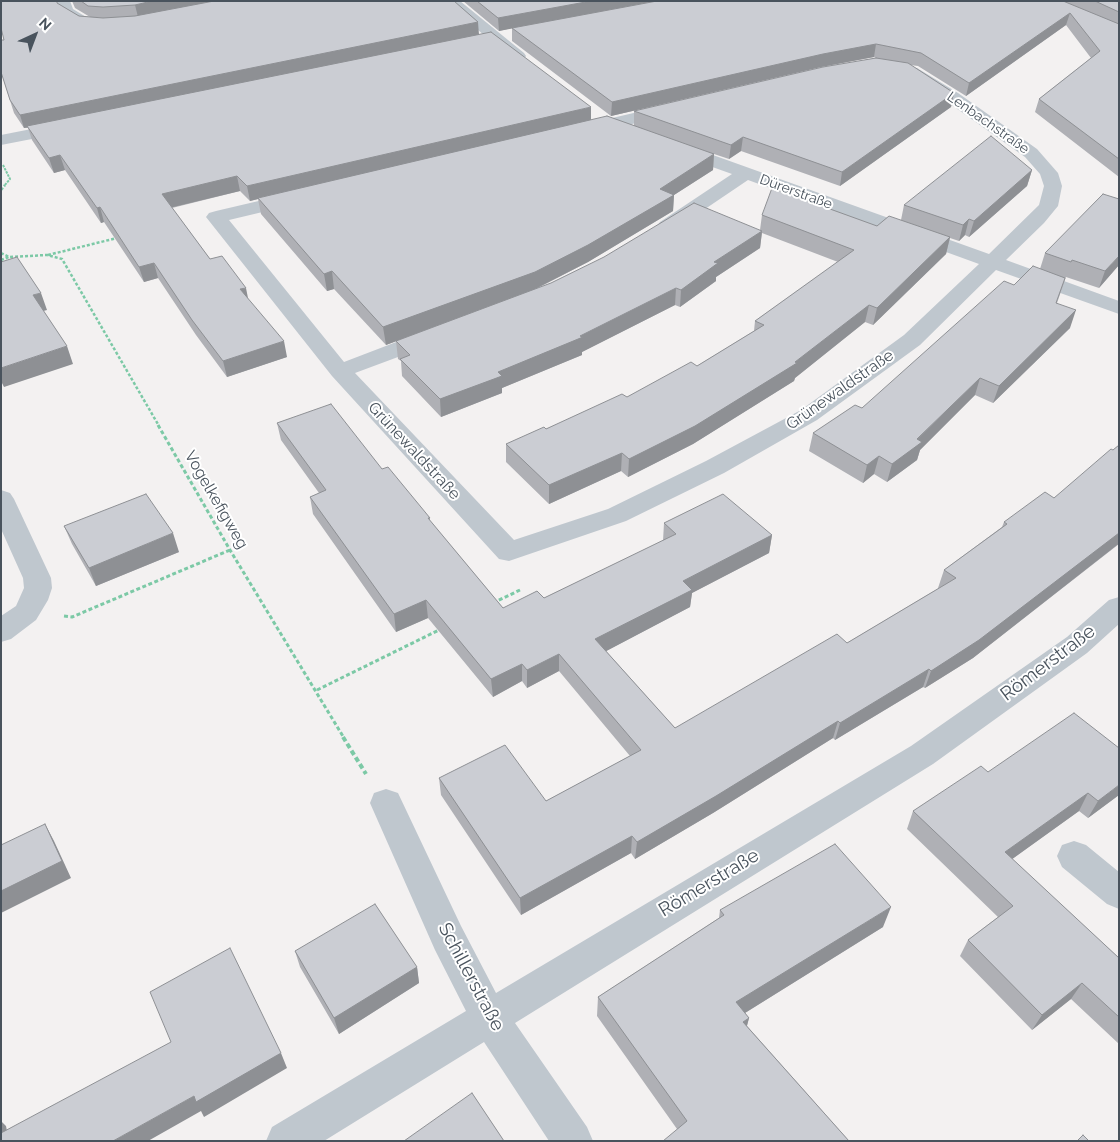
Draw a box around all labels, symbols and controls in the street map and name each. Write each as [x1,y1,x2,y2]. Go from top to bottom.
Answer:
north arrow [10,10,60,60]
text: N [36,15,55,34]
street label: Lenbachstraße [944,88,1032,158]
street label: Dürerstraße [757,171,835,213]
street label: Grünewaldstraße [783,346,897,434]
street label: Grünewaldstraße [364,398,464,504]
street label: Vogelkefigweg [180,447,252,553]
street label: Römerstraße [996,620,1100,706]
street label: Römerstraße [655,844,763,922]
street label: Schillerstraße [433,919,509,1035]

